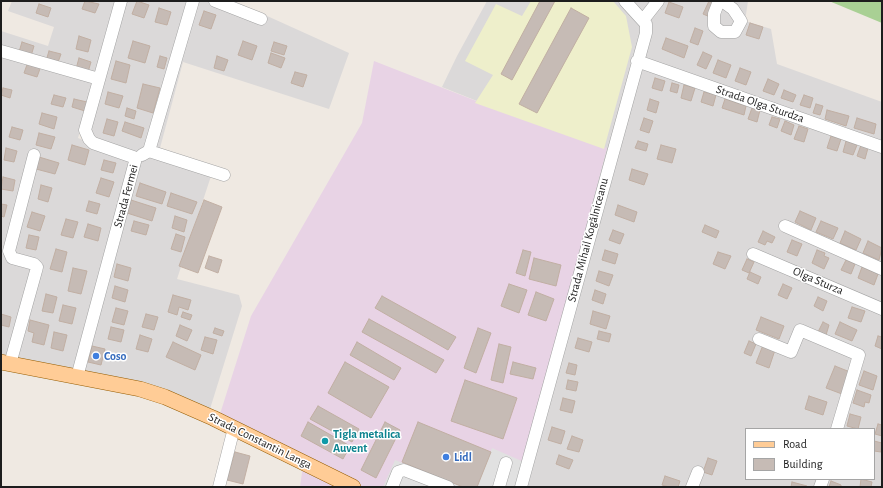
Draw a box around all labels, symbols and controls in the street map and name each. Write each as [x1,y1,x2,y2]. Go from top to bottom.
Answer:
street label: Strada Olga Sturdza [714,82,806,126]
street label: Strada Fermei [111,163,141,229]
street label: Strada Mihail Kogălniceanu [564,176,612,304]
street label: Olga Sturza [790,264,846,298]
place label: Coso [104,349,126,363]
marker: Coso [91,351,101,361]
street label: Strada Constantin Langa [206,410,314,472]
place label: Tigla metalica Auvent [333,427,401,455]
legend [745,428,875,480]
marker: Tigla metalica Auvent [320,436,330,446]
text: Road [783,438,807,450]
place label: Lidl [454,450,472,464]
marker: Lidl [441,452,451,462]
text: Building [783,458,823,470]

